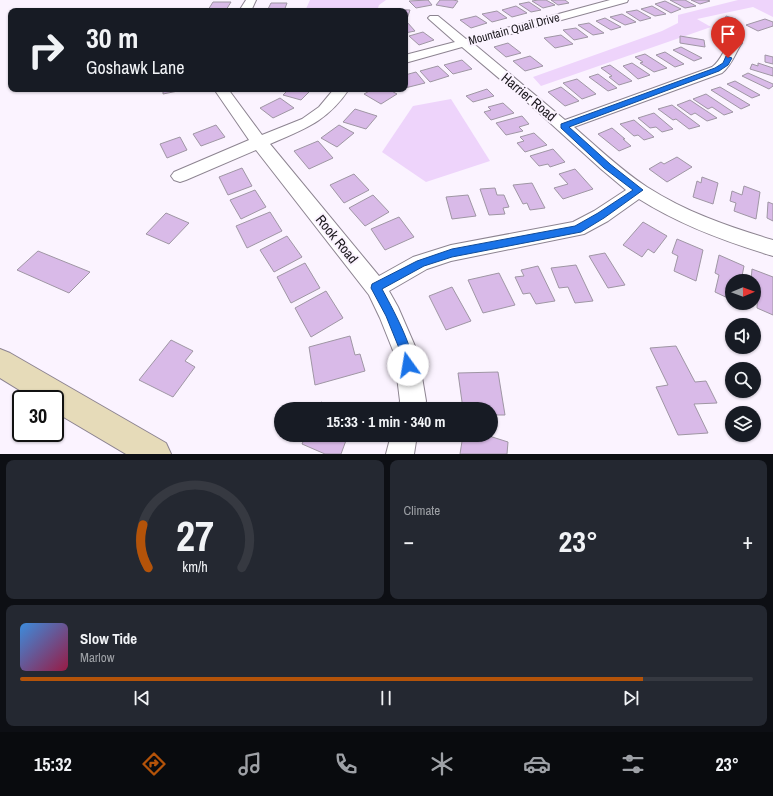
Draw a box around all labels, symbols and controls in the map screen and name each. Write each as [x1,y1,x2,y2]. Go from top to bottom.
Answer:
street label: Mountain Quail Drive [467,9,561,49]
pin [711,17,745,58]
text: 30 m [86,19,138,57]
icon: arrive [717,23,739,45]
icon: right [20,24,72,76]
text: Goshawk Lane [86,55,184,80]
street label: Harrier Road [498,69,560,125]
street label: Rook Road [312,211,362,267]
north arrow [725,274,761,310]
map controls [725,274,761,442]
button: sound [725,318,761,354]
position arrow [387,344,429,386]
button: search [725,362,761,398]
speed limit sign: 30 [12,390,64,442]
button: layers [725,406,761,442]
text: 15:33 · 1 min · 340 m [327,411,445,432]
text: Climate [404,502,440,519]
text: 27 [176,507,214,563]
text: 23° [559,521,598,561]
text: − [404,526,414,556]
text: + [742,526,753,556]
text: km/h [182,556,207,575]
text: Slow Tide [80,628,137,649]
text: Marlow [80,649,114,666]
icon: previous [131,687,153,709]
icon: pause [375,687,397,709]
icon: next [620,687,642,709]
icon: directions [140,750,168,778]
icon: music [236,750,264,778]
icon: phone [332,750,360,778]
icon: climate [428,750,456,778]
icon: car [523,750,551,778]
icon: filters [619,750,647,778]
text: 15:32 [34,752,72,777]
text: 23° [715,752,739,777]

